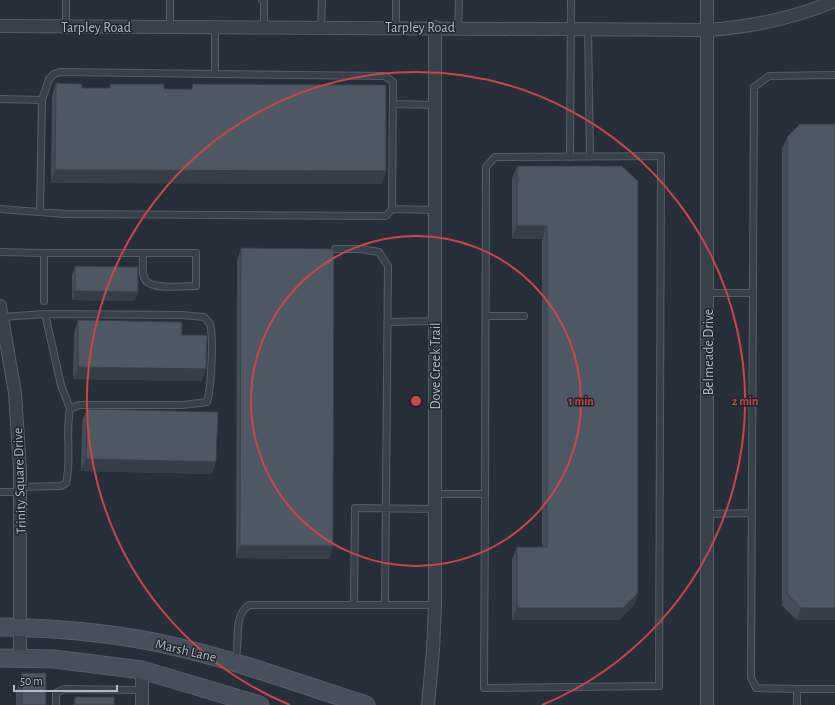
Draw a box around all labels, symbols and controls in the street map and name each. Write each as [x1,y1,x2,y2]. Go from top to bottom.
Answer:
street label: Tarpley Road [61,21,131,35]
street label: Tarpley Road [385,21,455,35]
street label: Belmeade Drive [702,309,716,395]
street label: Dove Creek Trail [429,323,443,409]
centre of rings [409,394,423,408]
text: 1 min [568,395,594,407]
text: 2 min [732,395,758,407]
street label: Trinity Square Drive [11,427,29,534]
street label: Marsh Lane [154,637,218,665]
scale bar [14,667,117,693]
text: 50 m [20,675,43,687]

